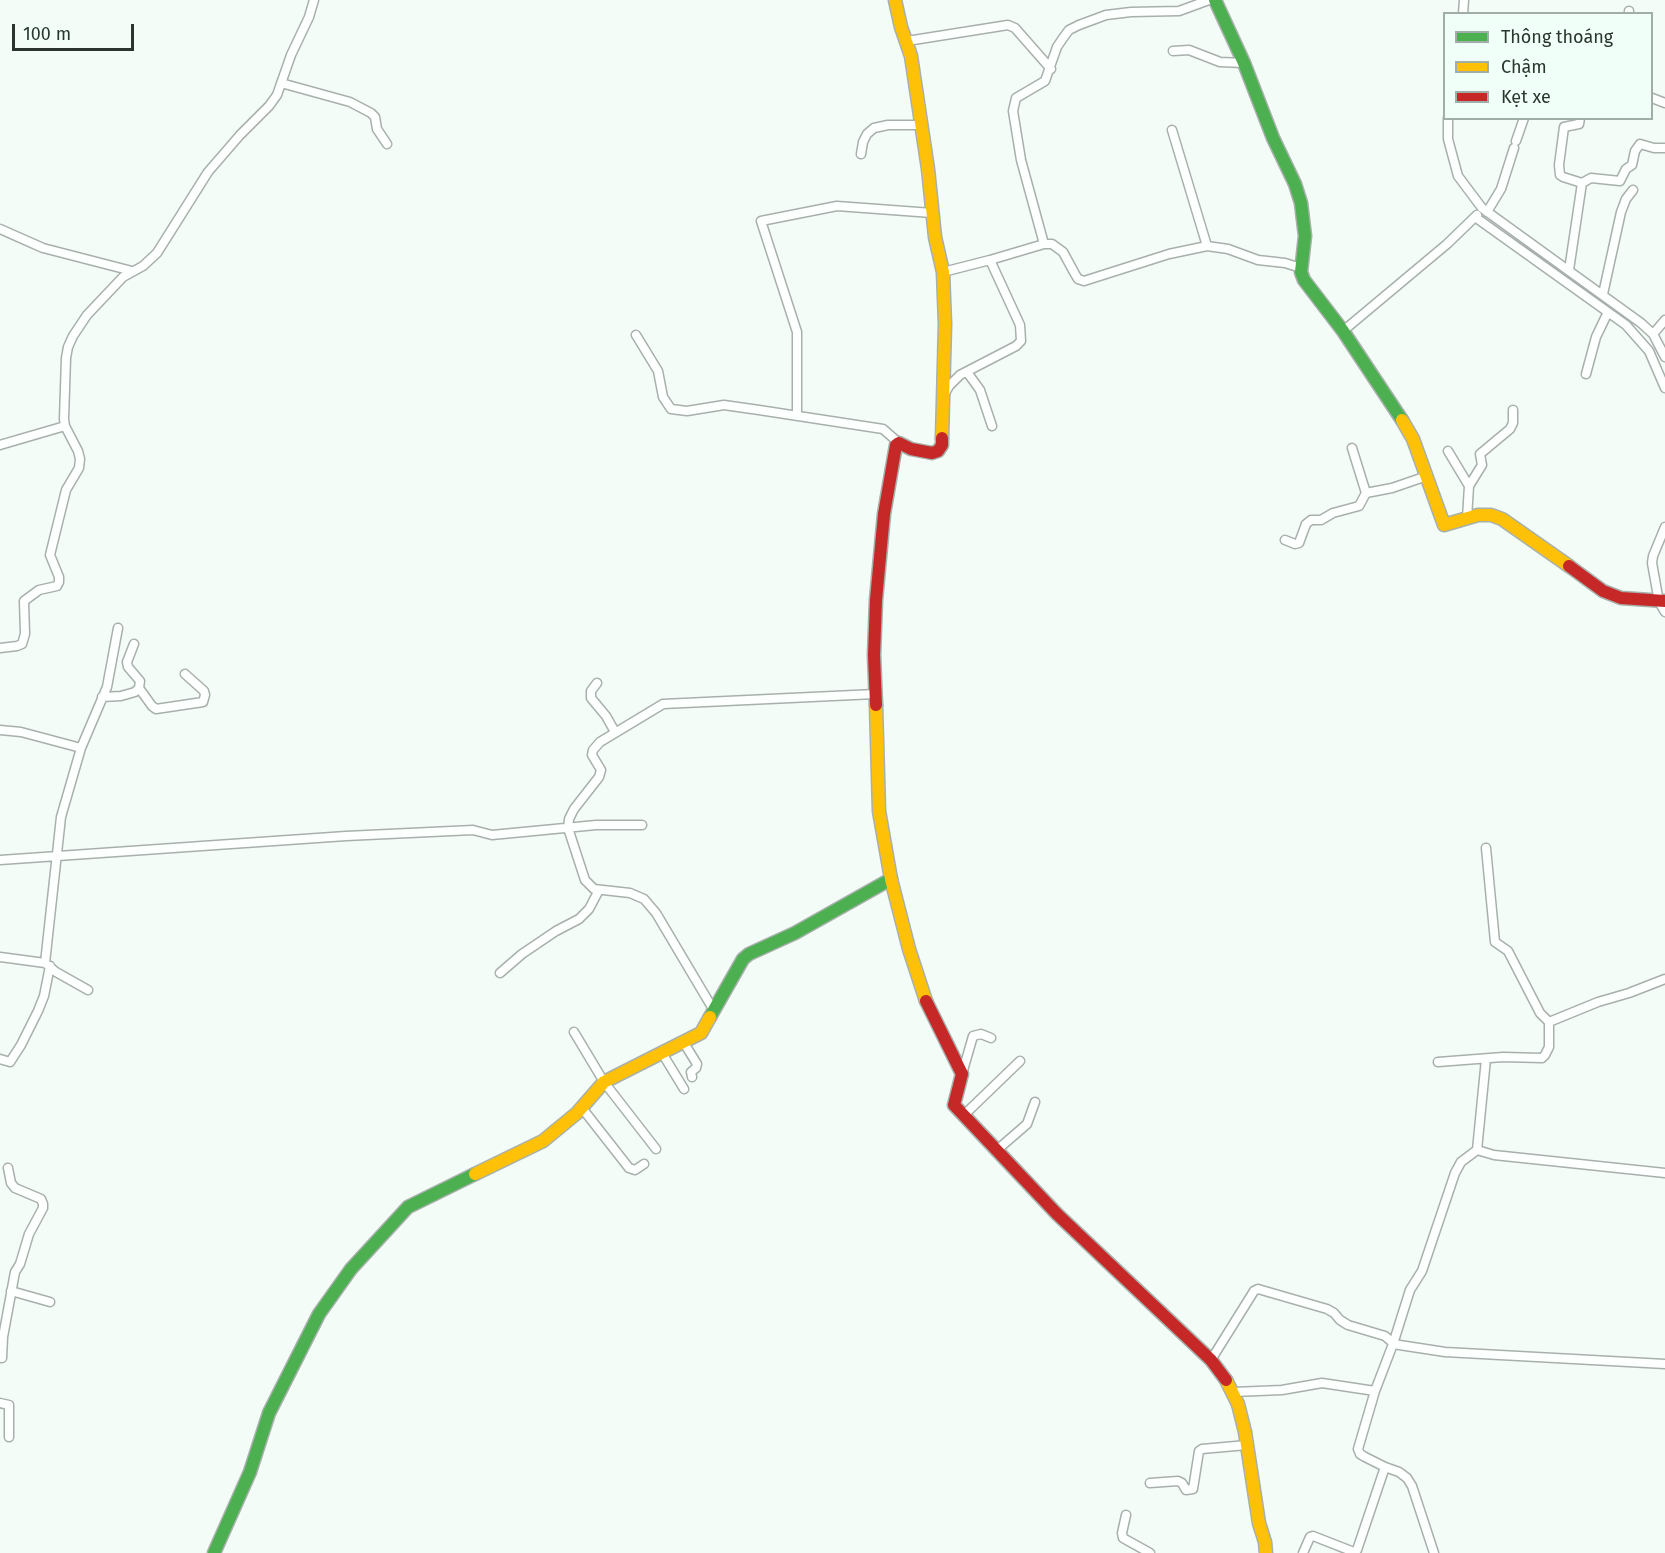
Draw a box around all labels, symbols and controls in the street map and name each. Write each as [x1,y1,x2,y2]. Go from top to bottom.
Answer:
scale bar [15,12,136,50]
legend [1443,12,1653,120]
text: 100 m [23,23,71,45]
text: Thông thoáng [1501,26,1613,48]
text: Chậm [1501,56,1547,78]
text: Kẹt xe [1501,86,1551,108]

